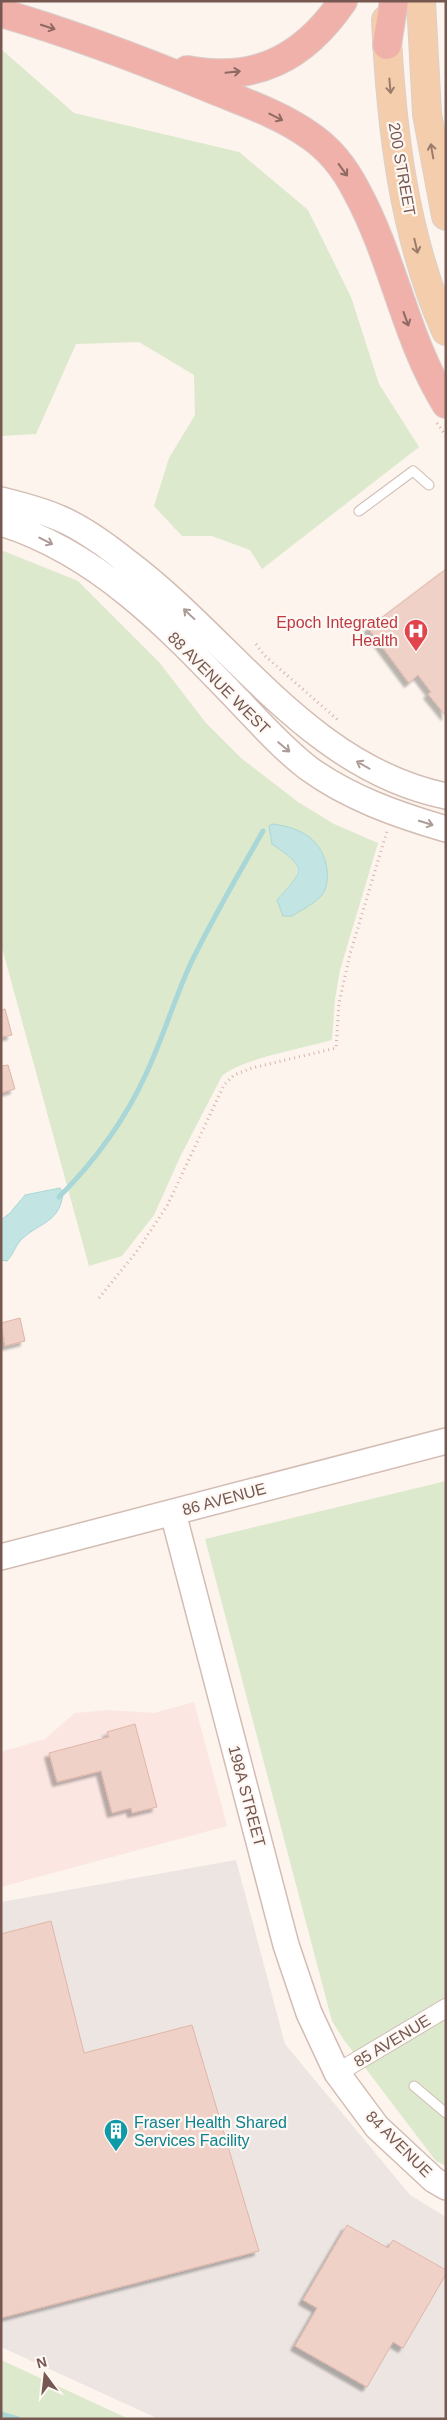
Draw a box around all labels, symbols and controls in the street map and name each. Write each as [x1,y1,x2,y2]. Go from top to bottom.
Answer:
one-way arrow [40,22,56,32]
one-way arrow [225,67,241,77]
one-way arrow [385,77,395,93]
one-way arrow [268,113,283,122]
street label: 200 STREET [385,121,419,217]
one-way arrow [427,143,437,159]
one-way arrow [338,163,348,177]
one-way arrow [412,237,421,253]
one-way arrow [402,311,411,326]
one-way arrow [39,536,54,546]
one-way arrow [183,608,196,620]
place label: Epoch Integrated Health [276,614,398,649]
hospital icon: Epoch Integrated Health [403,618,429,652]
street label: 88 AVENUE WEST [165,629,273,737]
one-way arrow [277,741,290,752]
one-way arrow [356,760,371,769]
one-way arrow [417,819,433,829]
street label: 86 AVENUE [180,1480,268,1518]
street label: 198A STREET [225,1744,269,1849]
street label: 85 AVENUE [351,2012,433,2070]
street label: 84 AVENUE [363,2108,435,2180]
place label: Fraser Health Shared Services Facility [134,2114,287,2149]
building icon: Fraser Health Shared Services Facility [103,2118,129,2152]
north arrow [20,2350,70,2400]
text: N [35,2353,49,2371]

